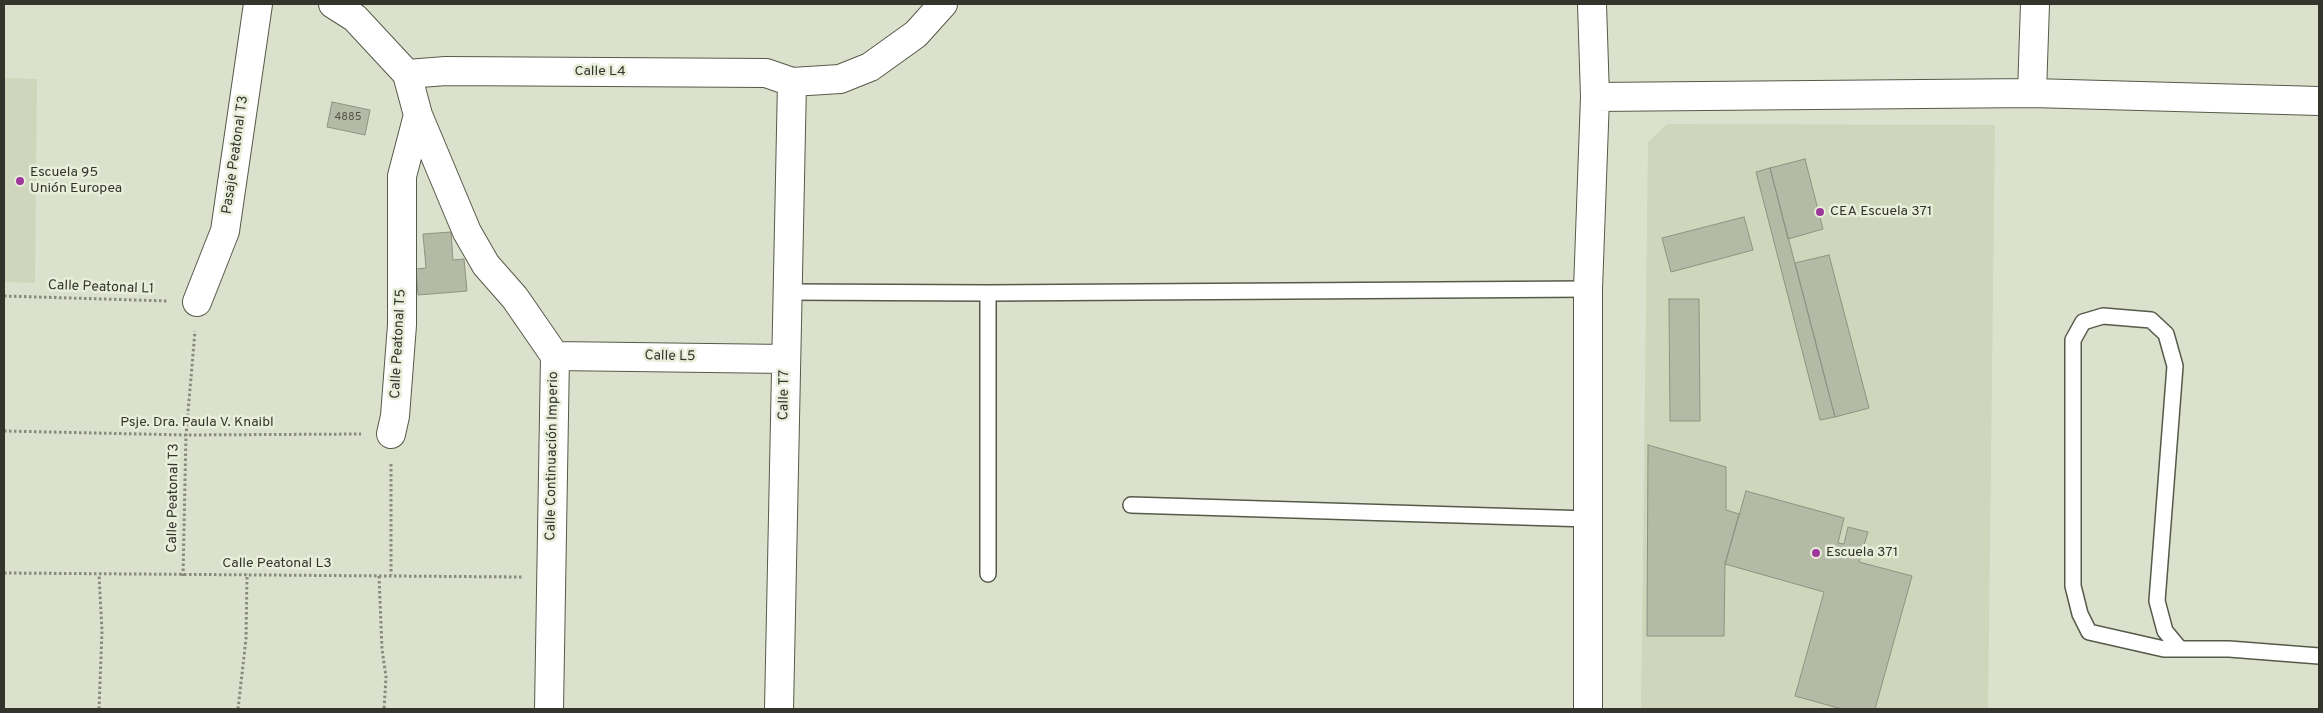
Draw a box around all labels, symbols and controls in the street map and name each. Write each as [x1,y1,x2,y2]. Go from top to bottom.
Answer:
street label: Calle L4 [574,64,626,80]
street label: Pasaje Peatonal T3 [219,95,253,215]
house number: 4885 [334,111,362,125]
place label: Escuela 95 Unión Europea [30,165,122,198]
marker: Escuela 95 Unión Europea [14,175,26,187]
place label: CEA Escuela 371 [1830,204,1932,220]
marker: CEA Escuela 371 [1814,206,1826,218]
street label: Calle Peatonal L1 [48,278,154,298]
street label: Calle Peatonal T5 [388,289,410,399]
street label: Calle L5 [644,348,696,366]
street label: Calle T7 [776,370,794,420]
street label: Calle Continuación Imperio [543,371,563,541]
street label: Psje. Dra. Paula V. Knaibl [120,415,274,431]
street label: Calle Peatonal T3 [165,443,183,553]
place label: Escuela 371 [1826,545,1898,561]
marker: Escuela 371 [1810,547,1822,559]
street label: Calle Peatonal L3 [222,556,332,572]

